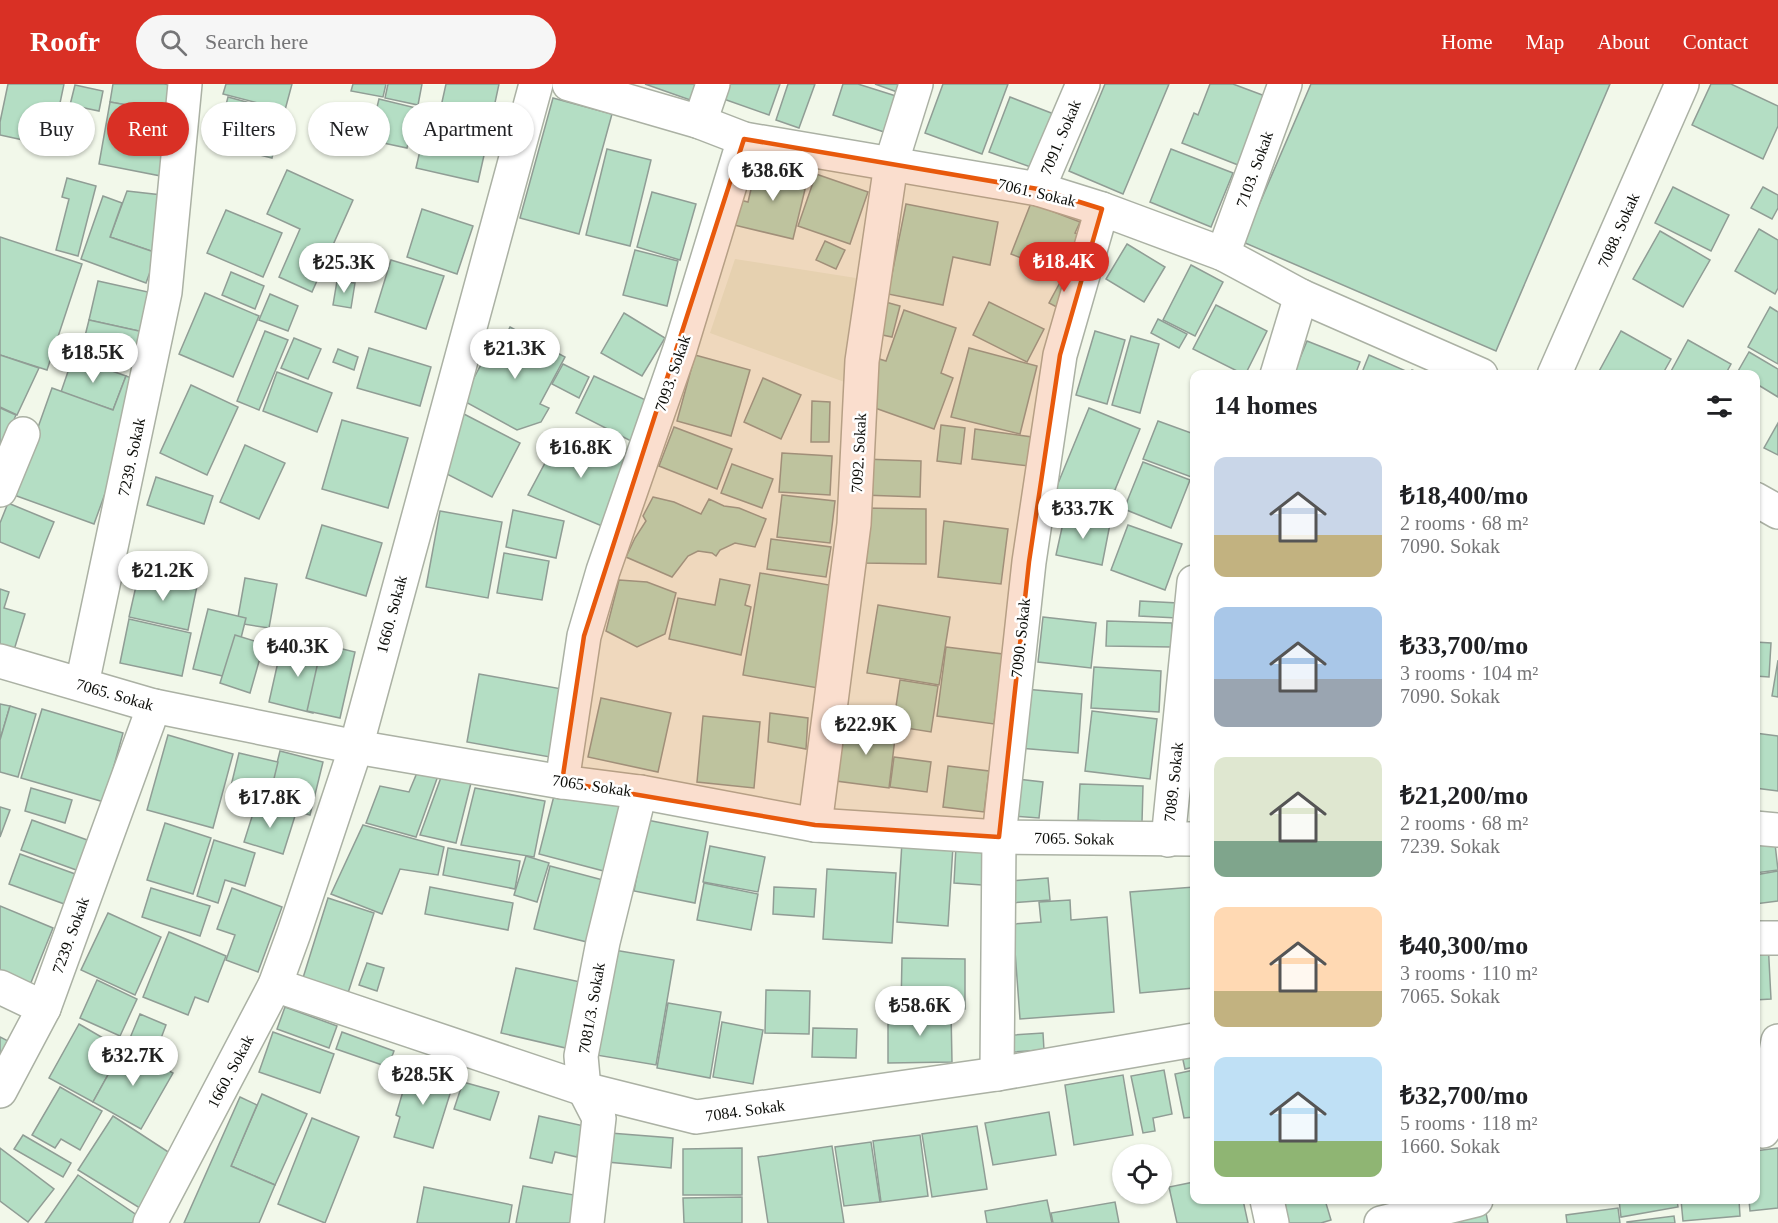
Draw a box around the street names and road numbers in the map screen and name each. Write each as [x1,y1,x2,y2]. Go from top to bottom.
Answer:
street label: 7091. Sokak [1037,97,1084,177]
street label: 7103. Sokak [1233,129,1276,210]
street label: 7061. Sokak [996,175,1078,210]
street label: 7088. Sokak [1594,190,1642,270]
street label: 7093. Sokak [651,333,694,414]
street label: 7092. Sokak [848,413,869,493]
street label: 7239. Sokak [115,416,148,498]
street label: 1660. Sokak [373,573,410,655]
street label: 7090. Sokak [1008,597,1033,679]
street label: 7065. Sokak [74,675,156,714]
street label: 7089. Sokak [1161,741,1186,823]
street label: 7065. Sokak [551,772,633,799]
street label: 7065. Sokak [1034,829,1114,848]
street label: 7239. Sokak [49,895,92,976]
street label: 7081/3. Sokak [575,961,608,1055]
street label: 1660. Sokak [204,1032,257,1111]
street label: 7084. Sokak [704,1097,786,1124]

